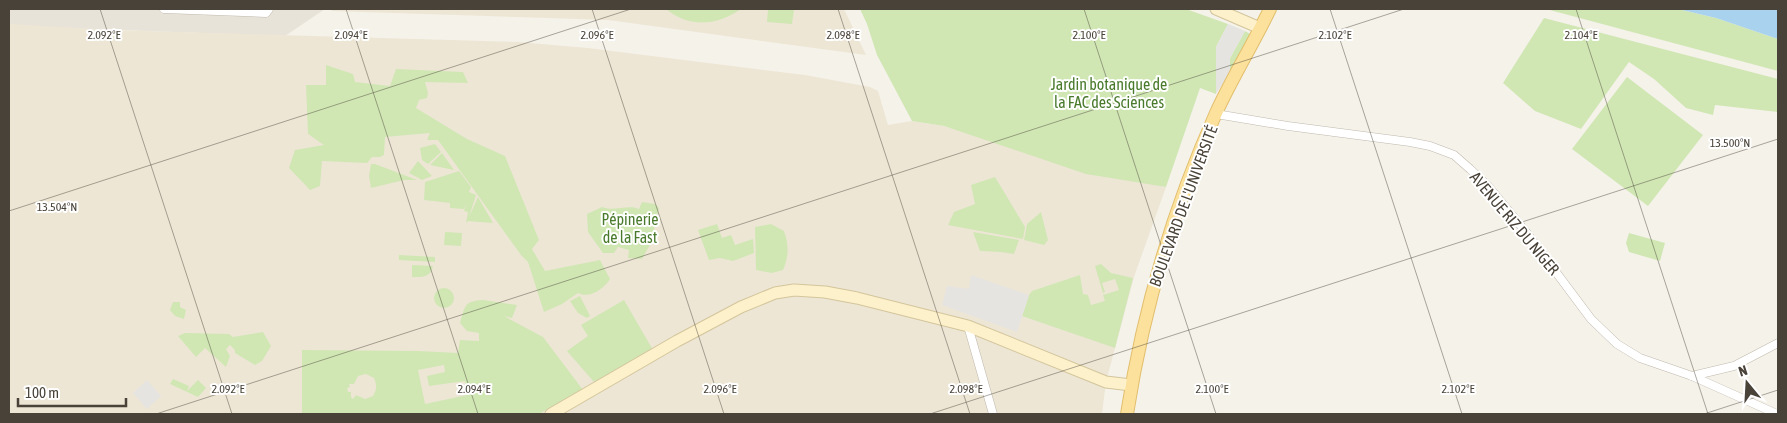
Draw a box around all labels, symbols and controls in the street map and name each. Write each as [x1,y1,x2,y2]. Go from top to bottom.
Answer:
text: 2.092°E [87,28,121,42]
text: 2.094°E [334,28,368,42]
text: 2.096°E [580,28,614,42]
text: 2.098°E [826,28,860,42]
text: 2.100°E [1072,28,1106,42]
text: 2.102°E [1318,28,1352,42]
text: 2.104°E [1564,28,1598,42]
park label: Jardin botanique de la FAC des Sciences [1051,75,1167,111]
street label: BOULEVARD DE L'UNIVERSITÉ [1145,123,1221,289]
text: 13.500°N [1710,136,1750,150]
street label: AVENUE RIZ DU NIGER [1467,168,1563,278]
text: 13.504°N [37,200,77,214]
park label: Pépinerie de la Fast [602,210,658,246]
north arrow [1722,358,1772,408]
text: N [1737,362,1749,380]
scale bar [18,376,125,408]
text: 2.092°E [211,382,245,396]
text: 2.094°E [457,382,491,396]
text: 2.096°E [703,382,737,396]
text: 2.098°E [949,382,983,396]
text: 2.100°E [1195,382,1229,396]
text: 2.102°E [1441,382,1475,396]
text: 100 m [25,384,59,401]

